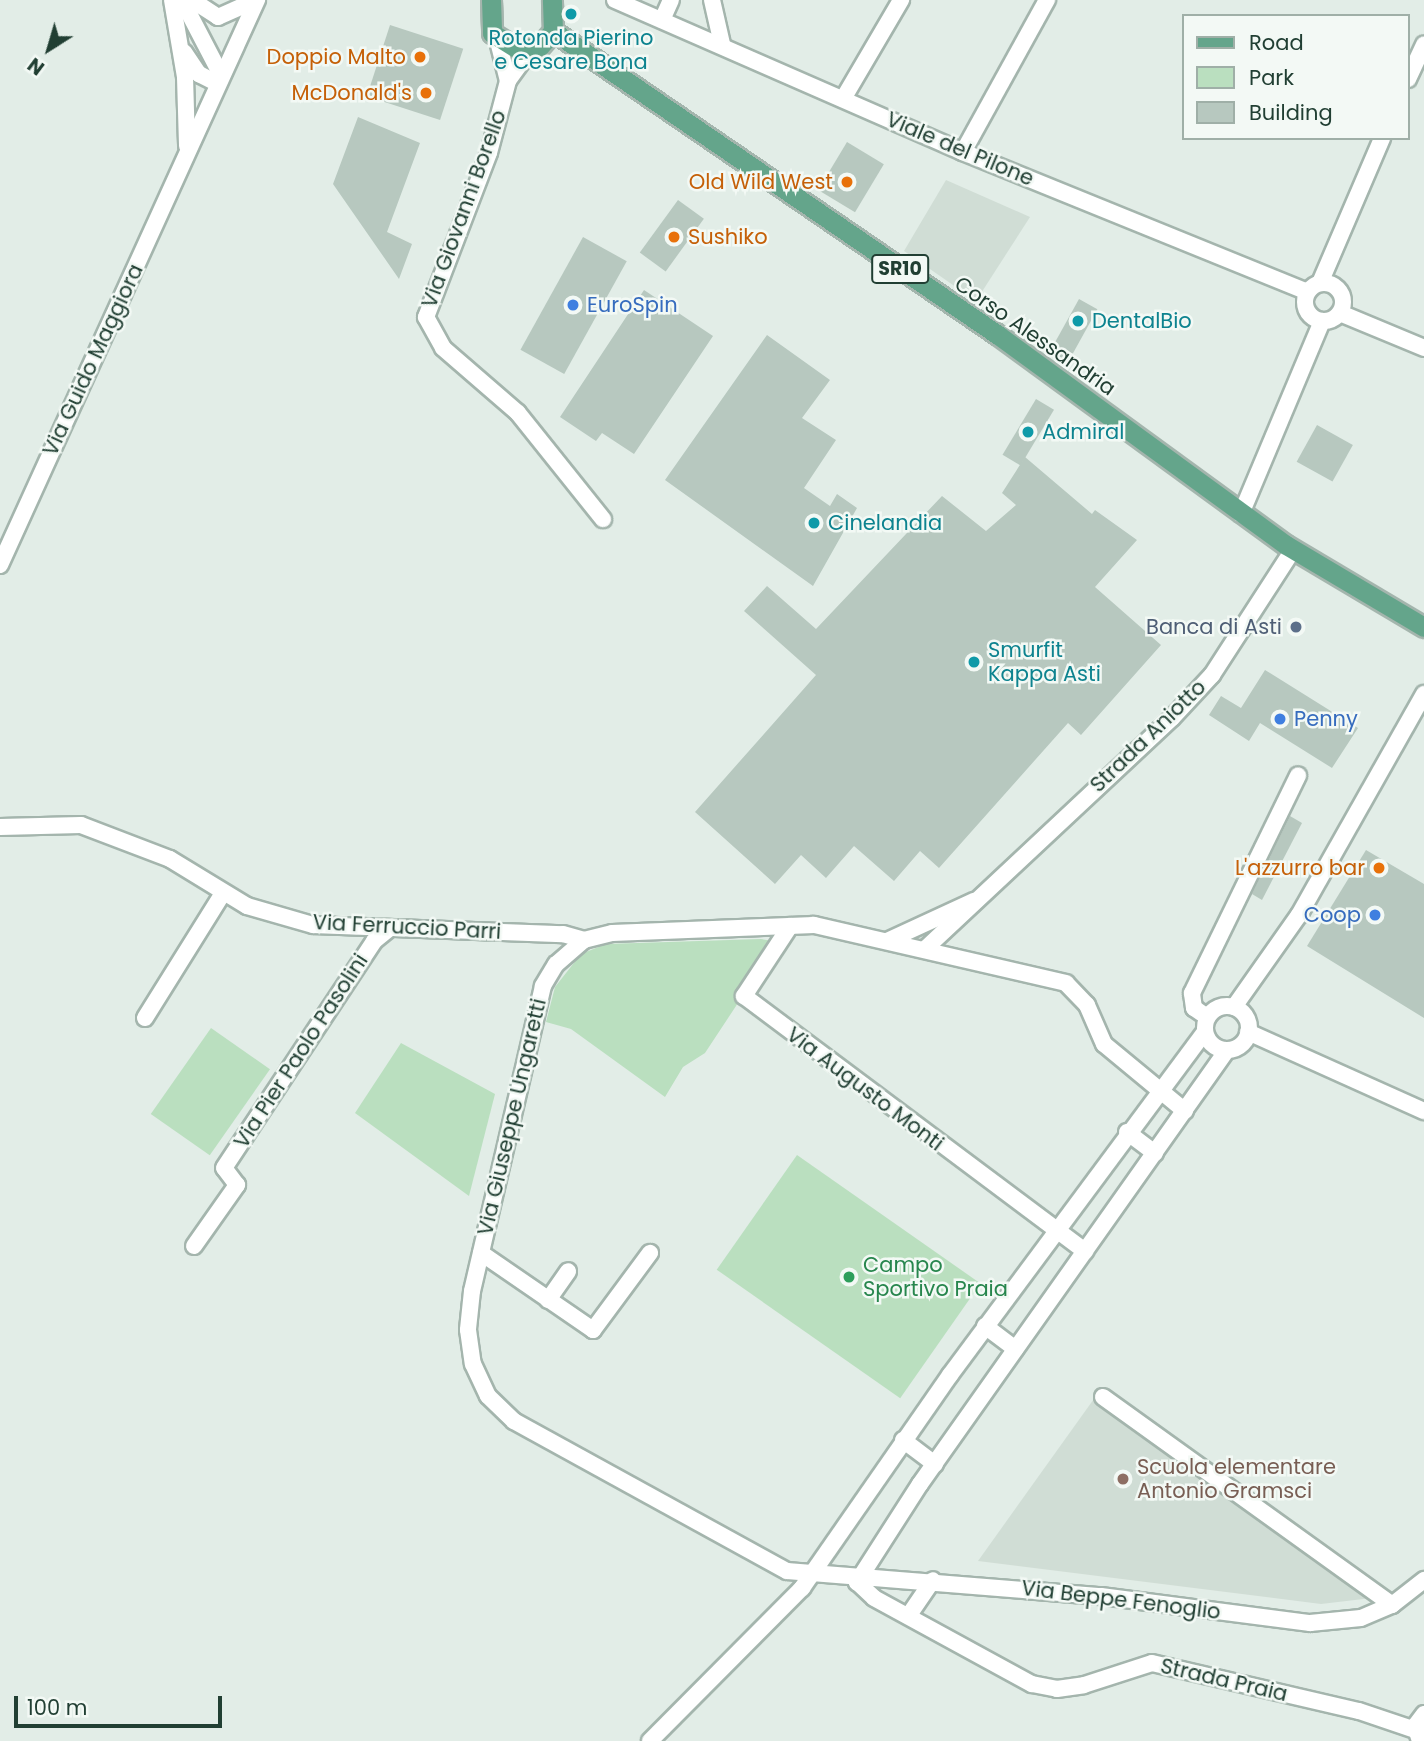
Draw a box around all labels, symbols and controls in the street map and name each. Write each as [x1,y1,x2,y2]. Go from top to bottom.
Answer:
marker: Rotonda Pierino e Cesare Bona [563,6,579,22]
north arrow [14,14,84,84]
legend [1182,14,1410,140]
place label: Rotonda Pierino e Cesare Bona [489,25,653,75]
text: Road [1249,28,1304,57]
place label: Doppio Malto [267,44,406,70]
marker: Doppio Malto [412,49,428,65]
text: N [22,51,50,81]
text: Park [1249,63,1294,92]
place label: McDonald's [292,80,412,106]
marker: McDonald's [418,85,434,101]
text: Building [1249,98,1333,127]
street label: Via Giovanni Borello [416,107,512,311]
street label: Viale del Pilone [882,107,1038,191]
place label: Old Wild West [689,169,833,195]
marker: Old Wild West [839,174,855,190]
place label: Sushiko [688,224,768,250]
marker: Sushiko [666,229,682,245]
road number: SR10 [870,254,930,284]
street label: Via Guido Maggiora [37,260,149,460]
street label: Corso Alessandria [950,271,1120,401]
place label: EuroSpin [587,292,678,318]
marker: EuroSpin [565,297,581,313]
place label: DentalBio [1092,308,1192,334]
marker: DentalBio [1070,313,1086,329]
place label: Admiral [1042,419,1124,445]
marker: Admiral [1020,424,1036,440]
place label: Cinelandia [828,510,942,536]
marker: Cinelandia [806,515,822,531]
place label: Banca di Asti [1146,614,1282,640]
marker: Banca di Asti [1288,619,1304,635]
place label: Smurfit Kappa Asti [988,637,1101,687]
marker: Smurfit Kappa Asti [966,654,982,670]
street label: Strada Aniotto [1085,675,1211,797]
place label: Penny [1294,706,1358,732]
marker: Penny [1272,711,1288,727]
place label: L'azzurro bar [1235,855,1365,881]
marker: L'azzurro bar [1371,860,1387,876]
place label: Coop [1304,902,1361,928]
marker: Coop [1367,907,1383,923]
street label: Via Ferruccio Parri [312,909,502,945]
street label: Via Pier Paolo Pasolini [229,949,373,1153]
street label: Via Giuseppe Ungaretti [472,996,552,1238]
street label: Via Augusto Monti [782,1022,948,1156]
place label: Campo Sportivo Praia [863,1252,1008,1302]
marker: Campo Sportivo Praia [841,1269,857,1285]
place label: Scuola elementare Antonio Gramsci [1137,1454,1336,1504]
marker: Scuola elementare Antonio Gramsci [1115,1471,1131,1487]
street label: Via Beppe Fenoglio [1020,1575,1222,1625]
street label: Strada Praia [1158,1653,1290,1707]
scale bar [18,1682,226,1726]
text: 100 m [27,1693,87,1722]

